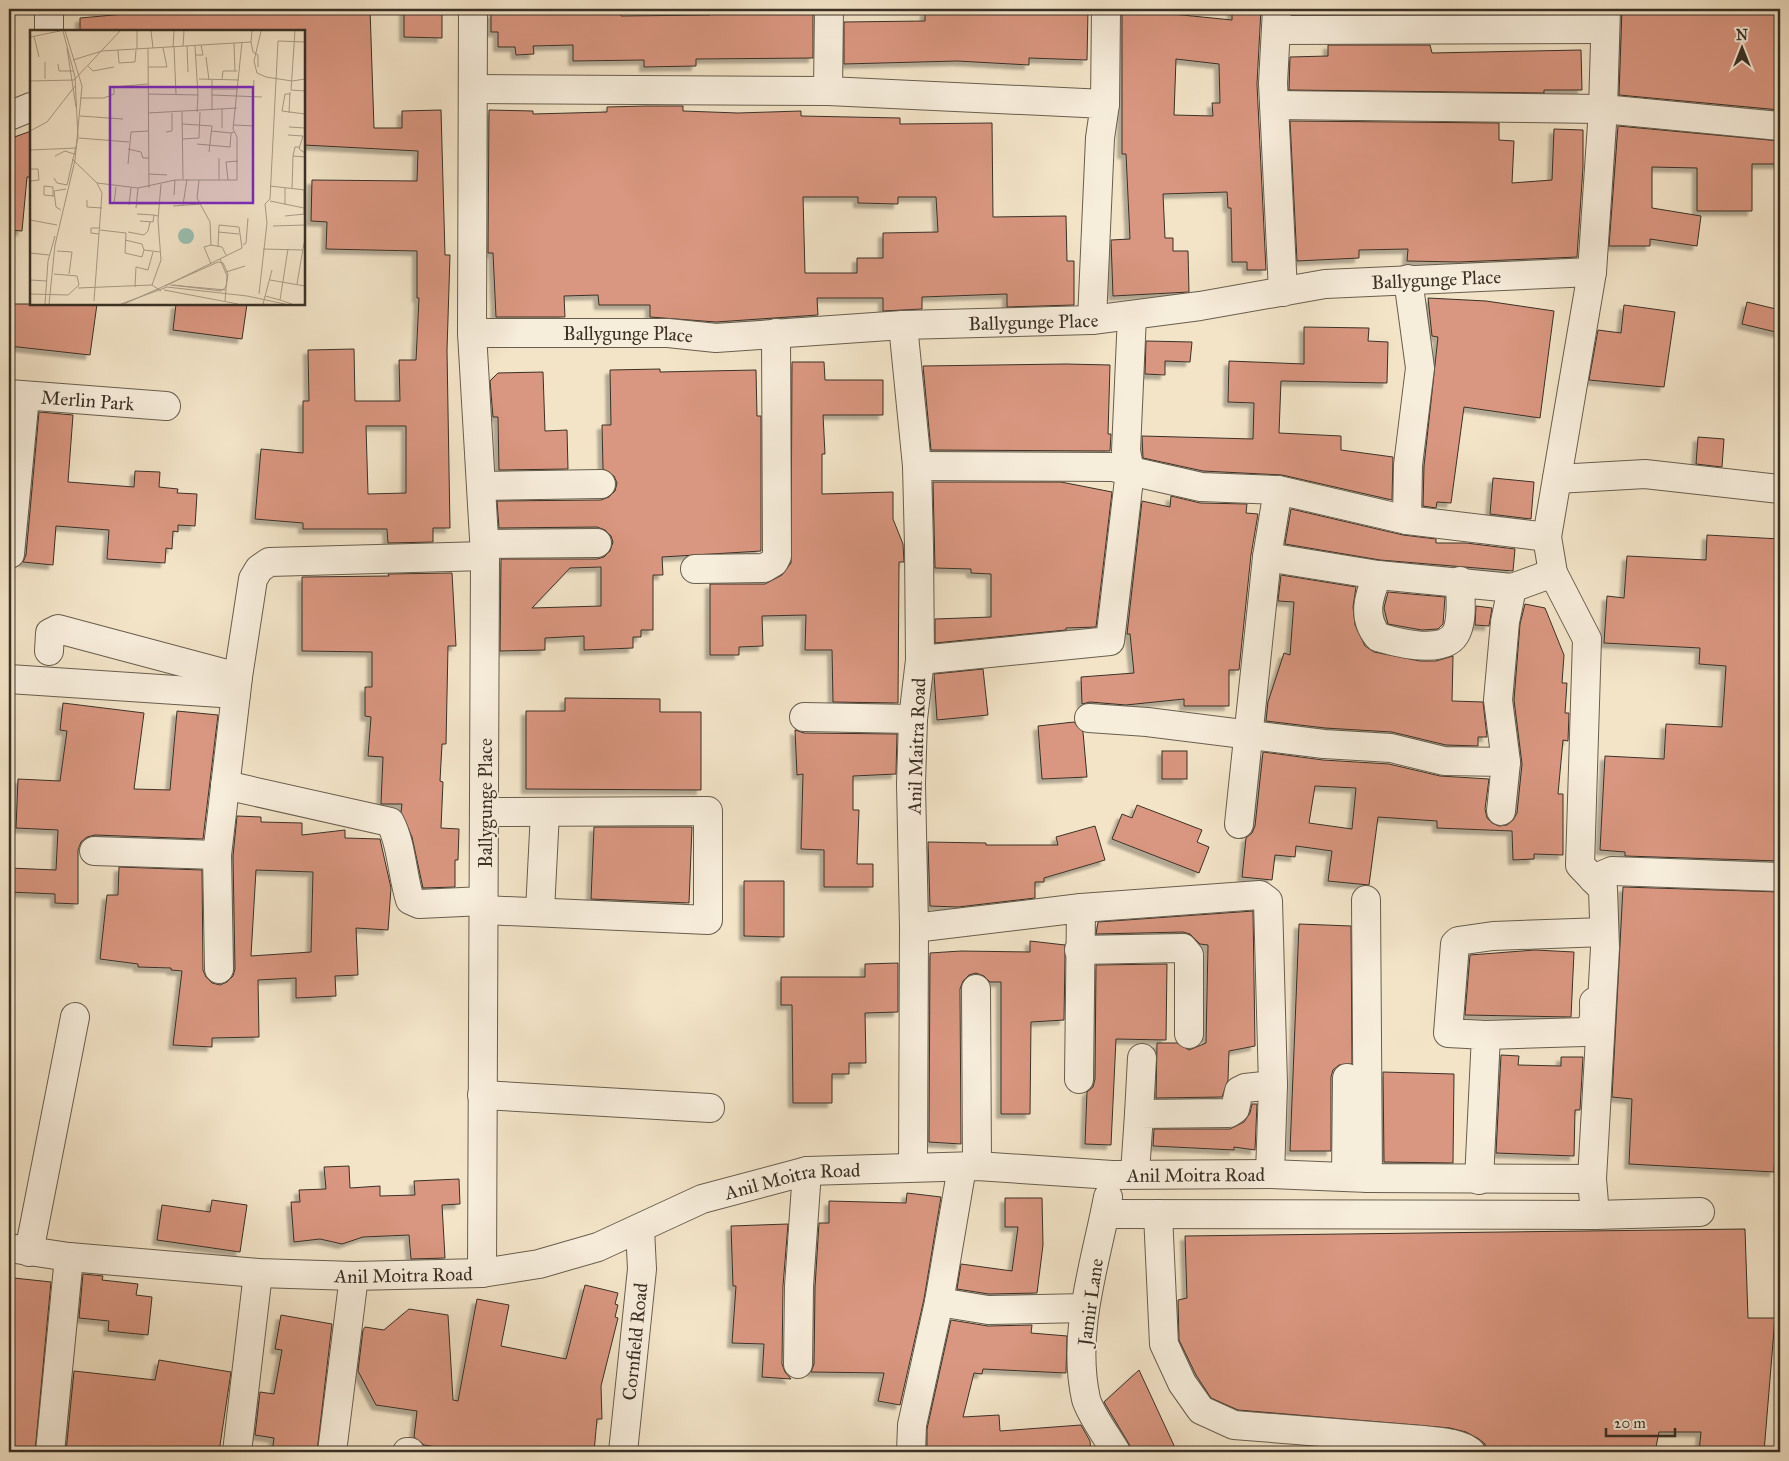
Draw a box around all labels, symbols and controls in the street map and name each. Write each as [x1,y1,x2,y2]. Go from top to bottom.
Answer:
north arrow [1716,22,1766,72]
text: N [1736,27,1748,44]
inset map [30,30,305,305]
street label: Ballygunge Place [1371,265,1502,294]
street label: Ballygunge Place [968,308,1100,335]
street label: Ballygunge Place [563,322,694,348]
street label: Merlin Park [40,385,135,416]
street label: Anil Maitra Road [903,677,930,816]
street label: Ballygunge Place [474,738,498,868]
street label: Anil Moitra Road [721,1158,861,1205]
street label: Anil Moitra Road [1126,1163,1266,1187]
street label: Jamir Lane [1073,1257,1109,1349]
street label: Anil Moitra Road [333,1262,473,1288]
street label: Cornfield Road [617,1281,653,1402]
scale bar [1606,1406,1675,1438]
text: 20 m [1614,1414,1646,1432]

